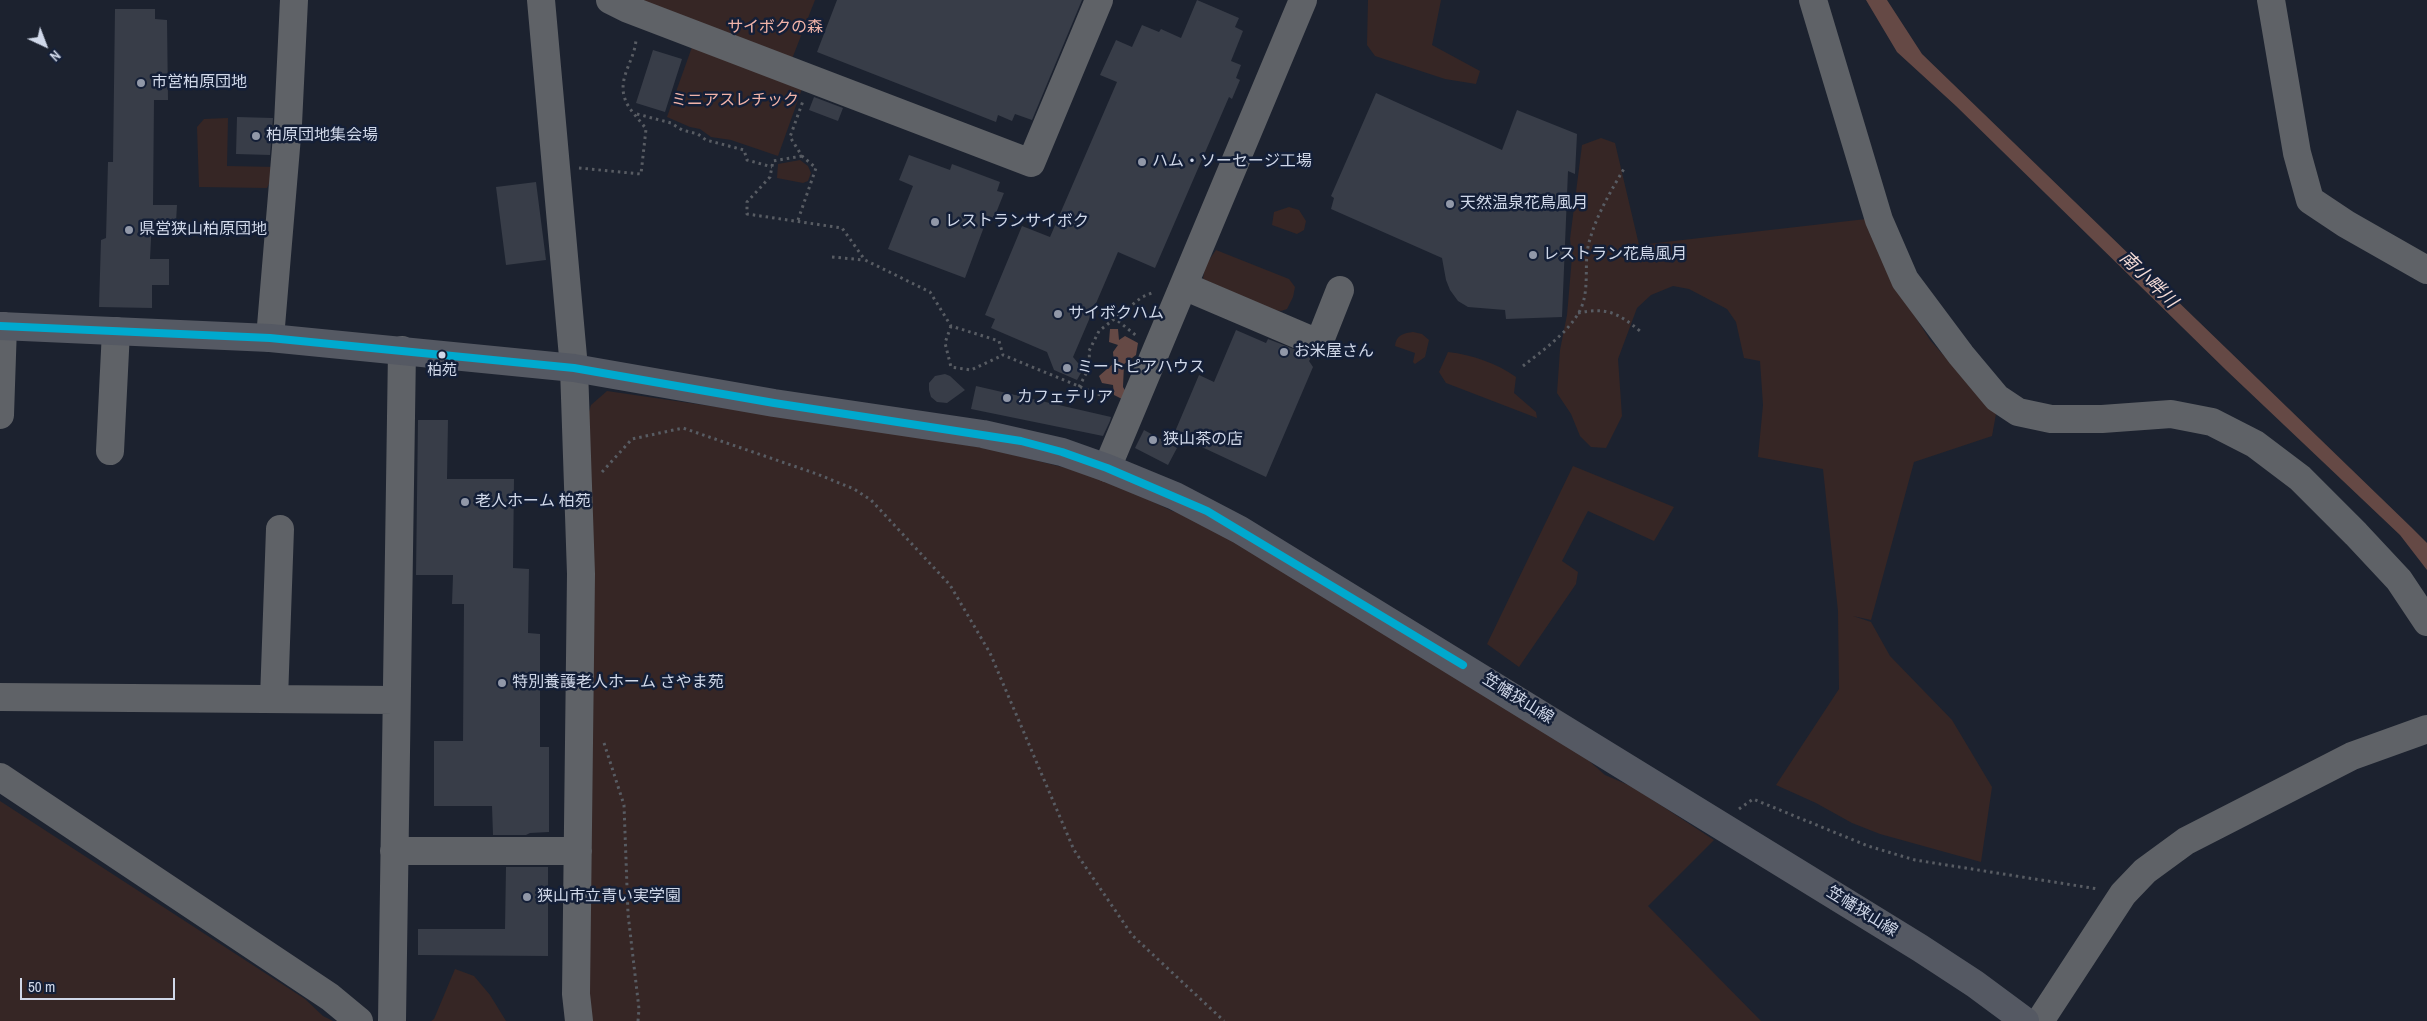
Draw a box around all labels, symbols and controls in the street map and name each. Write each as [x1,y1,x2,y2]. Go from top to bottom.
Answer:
park label: サイボクの森 [727,18,823,38]
north arrow [20,20,70,70]
text: N [46,47,64,65]
place label: 市営柏原団地 [151,73,247,93]
marker: 市営柏原団地 [135,77,147,89]
park label: ミニアスレチック [671,91,799,111]
place label: 柏原団地集会場 [266,126,378,146]
marker: 柏原団地集会場 [250,130,262,142]
place label: ハム・ソーセージ工場 [1152,152,1312,172]
marker: ハム・ソーセージ工場 [1136,156,1148,168]
place label: 天然温泉花鳥風月 [1460,194,1588,214]
marker: 天然温泉花鳥風月 [1444,198,1456,210]
place label: レストランサイボク [945,212,1089,232]
marker: レストランサイボク [929,216,941,228]
place label: 県営狭山柏原団地 [139,220,267,240]
marker: 県営狭山柏原団地 [123,224,135,236]
place label: レストラン花鳥風月 [1543,245,1687,265]
water label: 南小畔川 [2115,247,2181,313]
marker: レストラン花鳥風月 [1527,249,1539,261]
place label: サイボクハム [1068,304,1164,324]
marker: サイボクハム [1052,308,1064,320]
place label: お米屋さん [1294,342,1374,362]
marker: お米屋さん [1278,346,1290,358]
marker: 柏苑 [437,350,447,360]
place label: ミートピアハウス [1077,358,1205,378]
place label: 柏苑 [427,362,457,380]
marker: ミートピアハウス [1061,362,1073,374]
place label: カフェテリア [1017,388,1113,408]
marker: カフェテリア [1001,392,1013,404]
place label: 狭山茶の店 [1163,430,1243,450]
marker: 狭山茶の店 [1147,434,1159,446]
place label: 老人ホーム 柏苑 [475,492,591,512]
marker: 老人ホーム 柏苑 [459,496,471,508]
street label: 笠幡狭山線 [1479,670,1557,728]
place label: 特別養護老人ホーム さやま苑 [512,673,724,693]
marker: 特別養護老人ホーム さやま苑 [496,677,508,689]
street label: 笠幡狭山線 [1823,883,1901,941]
place label: 狭山市立青い実学園 [537,887,681,907]
marker: 狭山市立青い実学園 [521,891,533,903]
scale bar [22,968,178,1000]
text: 50 m [28,976,55,997]

